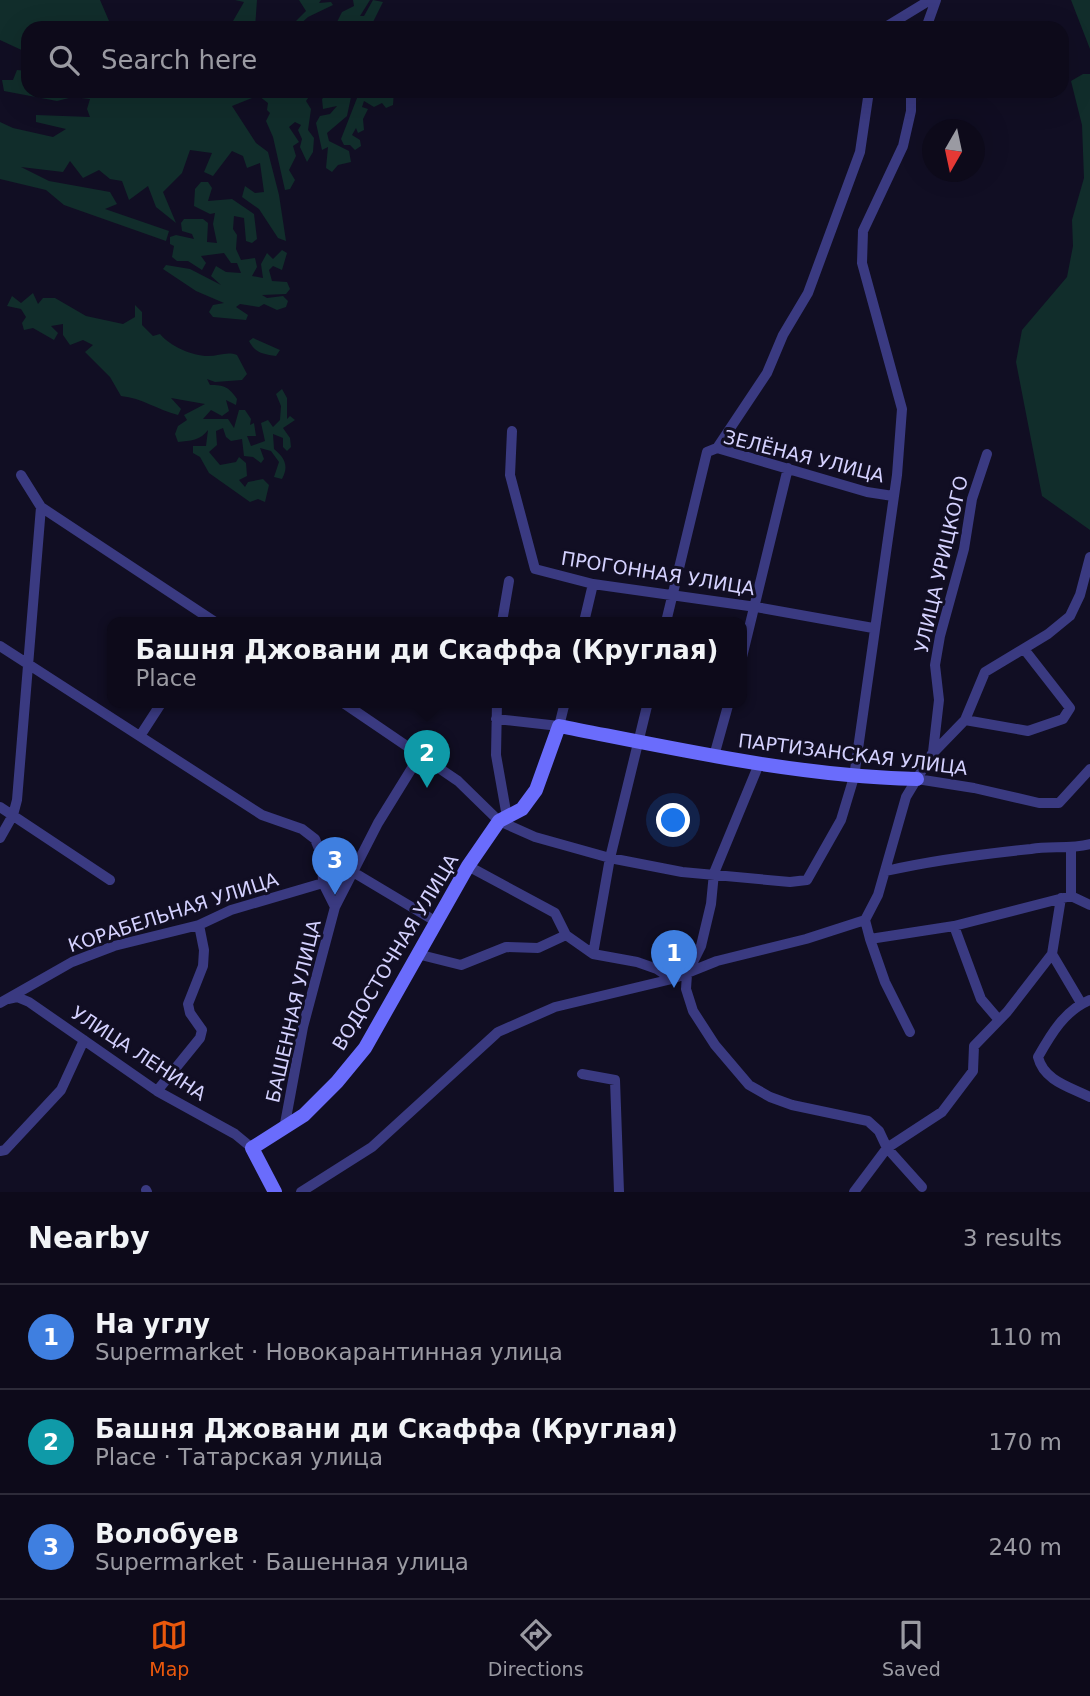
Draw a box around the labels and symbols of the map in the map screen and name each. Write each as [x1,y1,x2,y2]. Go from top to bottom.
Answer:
north arrow [922,119,985,182]
street label: ЗЕЛЁНАЯ УЛИЦА [721,425,887,487]
street label: УЛИЦА УРИЦКОГО [910,473,972,655]
street label: ПРОГОННАЯ УЛИЦА [560,547,756,599]
street label: ПАРТИЗАНСКАЯ УЛИЦА [737,729,969,779]
pin: 2 [404,730,450,788]
your location [656,803,690,837]
pin: 3 [312,837,358,895]
street label: ВОДОСТОЧНАЯ УЛИЦА [328,850,462,1054]
street label: КОРАБЕЛЬНАЯ УЛИЦА [65,868,281,956]
street label: БАШЕННАЯ УЛИЦА [261,917,325,1105]
pin: 1 [651,930,697,988]
street label: УЛИЦА ЛЕНИНА [68,1001,210,1105]

